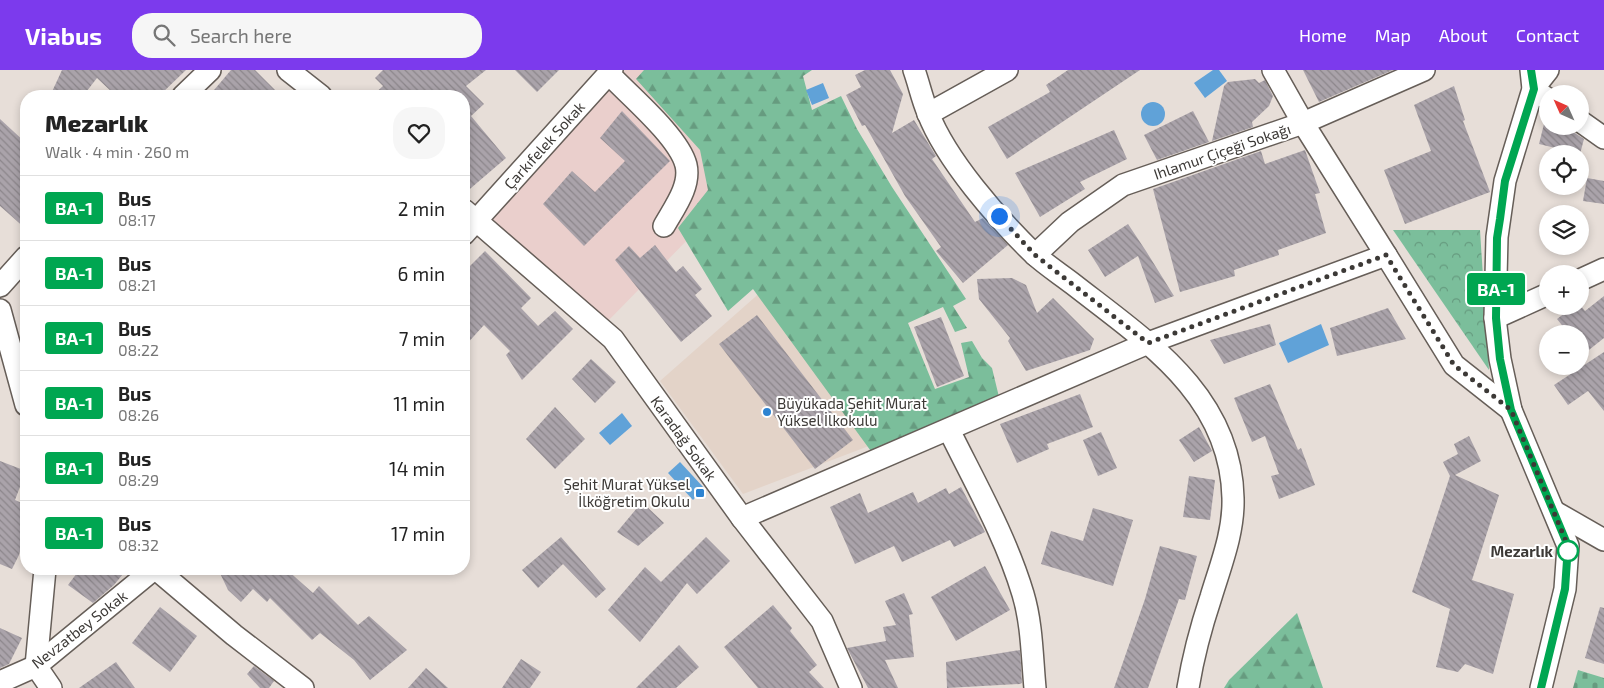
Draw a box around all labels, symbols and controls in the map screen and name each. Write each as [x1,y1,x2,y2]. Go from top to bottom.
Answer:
search box [132,13,482,58]
text: Viabus [25,21,102,50]
icon: search [150,21,178,49]
text: Search here [190,24,292,47]
text: Home [1299,24,1347,46]
text: Map [1375,24,1411,46]
text: About [1439,24,1488,46]
text: Contact [1516,24,1579,46]
north arrow [1539,85,1589,135]
map controls [1539,85,1589,375]
street label: Çarkıfelek Sokak [500,97,589,193]
button: heart [393,107,445,159]
text: Mezarlık [45,108,148,137]
street label: Ihlamur Çiçeği Sokağı [1151,119,1293,184]
text: Walk · 4 min · 260 m [45,142,189,161]
button: locate [1539,145,1589,195]
text: Bus [118,187,151,210]
text: BA-1 [55,197,93,219]
text: 2 min [398,197,445,220]
your location [987,204,1012,229]
button: layers [1539,205,1589,255]
text: 08:17 [118,210,156,229]
text: Bus [118,252,151,275]
text: BA-1 [55,262,93,284]
text: 6 min [397,262,445,285]
button: + [1539,265,1589,315]
line badge: BA-1 [1461,273,1531,305]
text: 08:21 [118,275,156,294]
text: BA-1 [1477,278,1515,300]
text: Bus [118,317,151,340]
button: − [1539,325,1589,375]
text: BA-1 [55,327,93,349]
text: 7 min [399,327,445,350]
text: 08:22 [118,340,159,359]
text: Bus [118,382,151,405]
text: BA-1 [55,392,93,414]
text: 11 min [393,392,445,415]
street label: Karadağ Sokak [647,392,721,484]
place label: Büyükada Şehit Murat Yüksel İlkokulu [777,394,927,429]
text: 08:26 [118,405,159,424]
marker: Büyükada Şehit Murat Yüksel İlkokulu [761,406,773,418]
text: Bus [118,447,151,470]
text: BA-1 [55,457,93,479]
text: 14 min [389,457,445,480]
text: 08:29 [118,470,159,489]
place label: Şehit Murat Yüksel İlköğretim Okulu [563,475,691,510]
marker: Şehit Murat Yüksel İlköğretim Okulu [694,487,706,499]
text: Bus [118,512,151,535]
text: BA-1 [55,522,93,544]
text: 17 min [391,522,445,545]
text: 08:32 [118,535,159,554]
marker: Mezarlık [1557,540,1579,562]
place label: Mezarlık [1491,542,1554,560]
street label: Nevzatbey Sokak [28,586,131,672]

